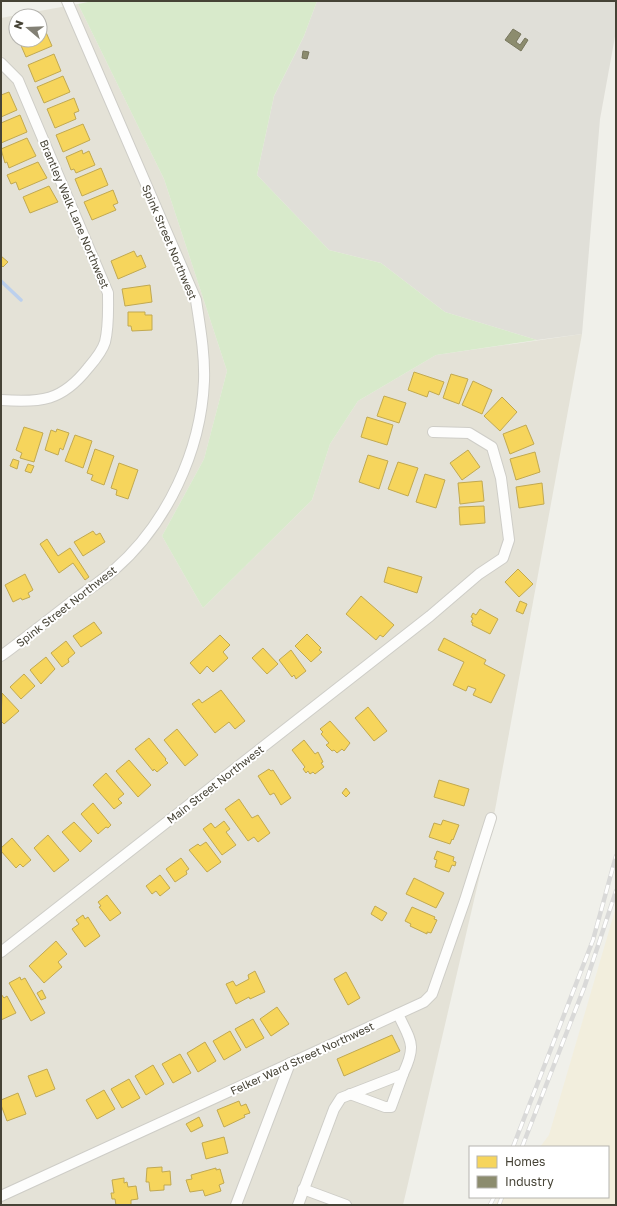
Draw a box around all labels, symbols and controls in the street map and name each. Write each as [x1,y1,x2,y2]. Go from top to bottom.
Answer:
north arrow [8,8,48,48]
text: N [11,19,26,31]
street label: Brantley Walk Lane Northwest [38,138,112,290]
street label: Spink Street Northwest [140,183,200,301]
street label: Spink Street Northwest [13,563,119,649]
street label: Main Street Northwest [164,742,266,826]
street label: Felker Ward Street Northwest [228,1019,376,1097]
legend [469,1146,609,1198]
text: Homes [505,1154,545,1169]
text: Industry [505,1174,554,1189]

